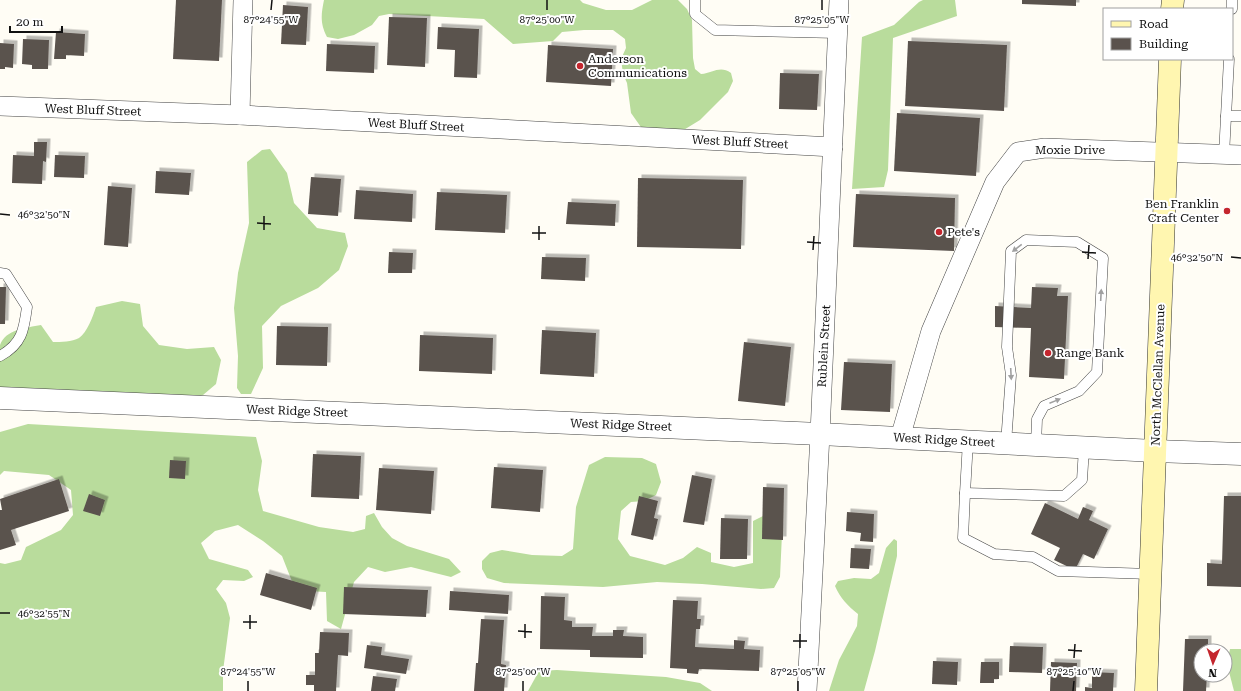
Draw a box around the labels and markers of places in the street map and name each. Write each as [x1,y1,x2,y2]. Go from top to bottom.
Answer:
place label: Anderson Communications [588,52,687,80]
marker: Anderson Communications [575,61,585,71]
place label: Ben Franklin Craft Center [1145,197,1219,225]
marker: Ben Franklin Craft Center [1222,206,1232,216]
place label: Pete's [947,225,980,239]
marker: Pete's [934,227,944,237]
place label: Range Bank [1056,346,1125,360]
marker: Range Bank [1043,348,1053,358]

